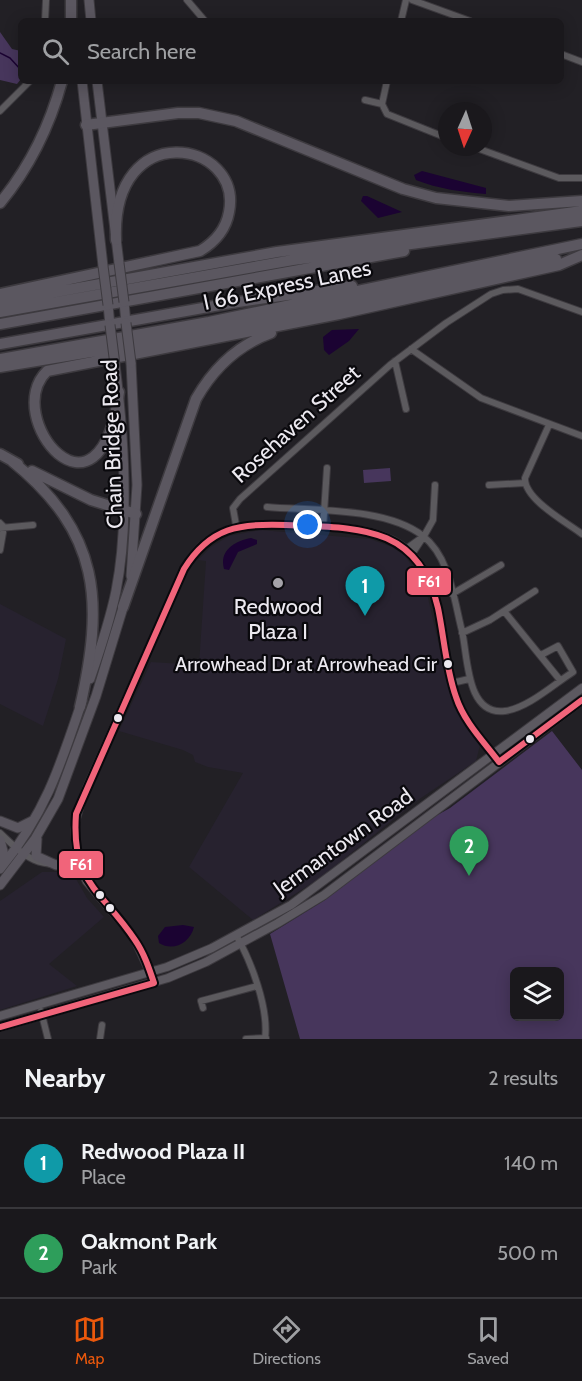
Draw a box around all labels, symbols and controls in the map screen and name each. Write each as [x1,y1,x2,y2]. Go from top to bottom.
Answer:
search box [18,18,564,84]
icon: search [39,35,72,68]
text: Search here [87,38,196,65]
north arrow [438,102,492,156]
street label: I 66 Express Lanes [201,254,373,316]
street label: Chain Bridge Road [96,359,128,529]
street label: Rosehaven Street [226,359,366,489]
your location [293,510,322,539]
pin: 1 [346,566,385,616]
line badge: F61 [406,567,452,596]
text: F61 [417,572,441,591]
marker: Redwood Plaza I [271,576,285,590]
place label: Redwood Plaza I [234,593,322,645]
place label: Arrowhead Dr at Arrowhead Cir [175,652,438,676]
marker: Arrowhead Dr at Arrowhead Cir [442,658,454,670]
unlabelled marker [112,712,124,724]
unlabelled marker [524,733,536,745]
street label: Jermantown Road [267,782,418,902]
pin: 2 [450,826,488,876]
line badge: F61 [58,850,104,879]
text: F61 [69,855,93,874]
unlabelled marker [94,889,106,901]
unlabelled marker [104,902,116,914]
map controls [510,967,564,1021]
button: layers [510,967,564,1021]
text: Nearby [24,1062,105,1094]
text: 2 results [488,1066,558,1090]
text: Redwood Plaza II [81,1138,245,1165]
text: 1 [40,1151,47,1175]
text: 140 m [504,1151,558,1175]
text: Place [81,1165,126,1189]
text: Oakmont Park [81,1228,217,1255]
text: 2 [38,1241,49,1265]
text: 500 m [497,1241,558,1265]
text: Park [81,1255,117,1279]
tab: Map [73,1313,106,1368]
tab: Directions [253,1313,321,1368]
tab: Saved [467,1313,509,1368]

